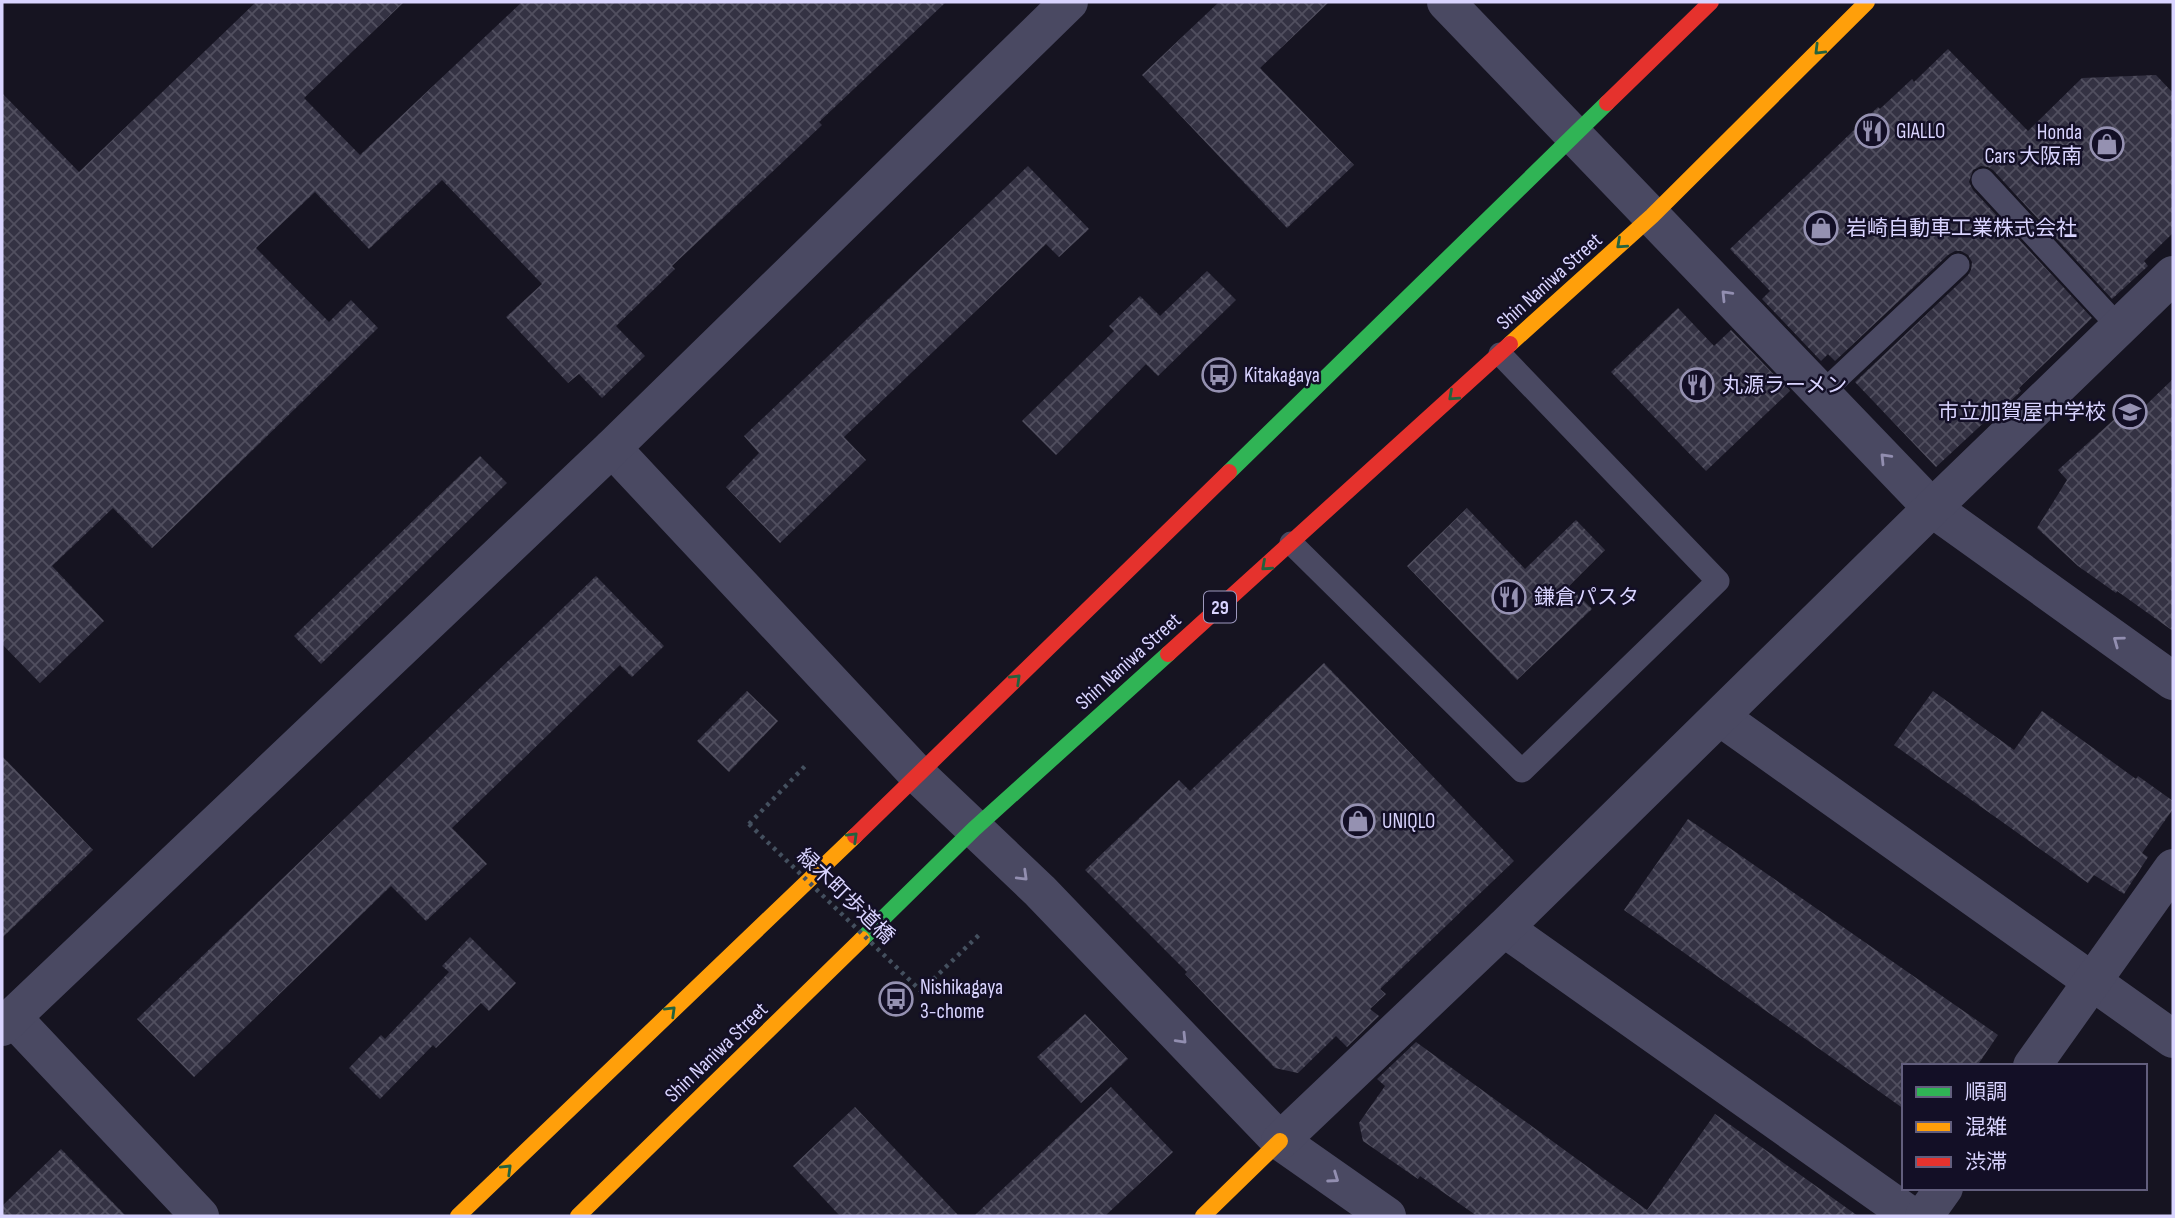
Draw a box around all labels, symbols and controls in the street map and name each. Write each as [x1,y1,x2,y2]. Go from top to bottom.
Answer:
one-way arrow [1814,42,1827,55]
restaurant icon: GIALLO [1853,112,1891,150]
place label: GIALLO [1896,119,1945,144]
place label: Honda Cars 大阪南 [1984,120,2082,169]
shop icon: Honda Cars 大阪南 [2088,125,2126,163]
shop icon: 岩崎自動車工業株式会社 [1802,209,1840,247]
place label: 岩崎自動車工業株式会社 [1846,216,2077,241]
street label: Shin Naniwa Street [1491,228,1607,335]
one-way arrow [1616,235,1629,248]
one-way arrow [1722,290,1735,303]
bus stop icon: Kitakagaya [1200,356,1238,394]
place label: Kitakagaya [1244,363,1320,388]
restaurant icon: 丸源ラーメン [1678,366,1716,404]
place label: 丸源ラーメン [1722,373,1847,398]
one-way arrow [1448,388,1461,401]
school or university icon: 市立加賀屋中学校 [2111,393,2149,431]
place label: 市立加賀屋中学校 [1938,400,2106,425]
one-way arrow [1880,454,1893,467]
one-way arrow [1261,557,1274,570]
restaurant icon: 鎌倉パスタ [1490,578,1528,616]
place label: 鎌倉パスタ [1534,585,1639,610]
road number: 29 [1204,592,1236,622]
street label: Shin Naniwa Street [1070,608,1186,715]
one-way arrow [2113,637,2126,649]
one-way arrow [1008,674,1021,687]
shop icon: UNIQLO [1339,802,1377,840]
place label: UNIQLO [1382,809,1435,834]
one-way arrow [845,833,858,846]
street label: 緑木町歩道橋 [792,844,900,949]
one-way arrow [1015,867,1028,880]
place label: Nishikagaya 3-chome [920,975,1003,1024]
bus stop icon: Nishikagaya 3-chome [877,980,915,1018]
street label: Shin Naniwa Street [660,997,773,1108]
one-way arrow [663,1007,676,1020]
one-way arrow [1173,1030,1186,1043]
legend [1902,1064,2147,1190]
text: 順調 [1965,1080,2007,1105]
text: 混雑 [1965,1115,2007,1140]
text: 渋滞 [1965,1150,2007,1175]
one-way arrow [499,1164,512,1177]
one-way arrow [1326,1170,1339,1182]

